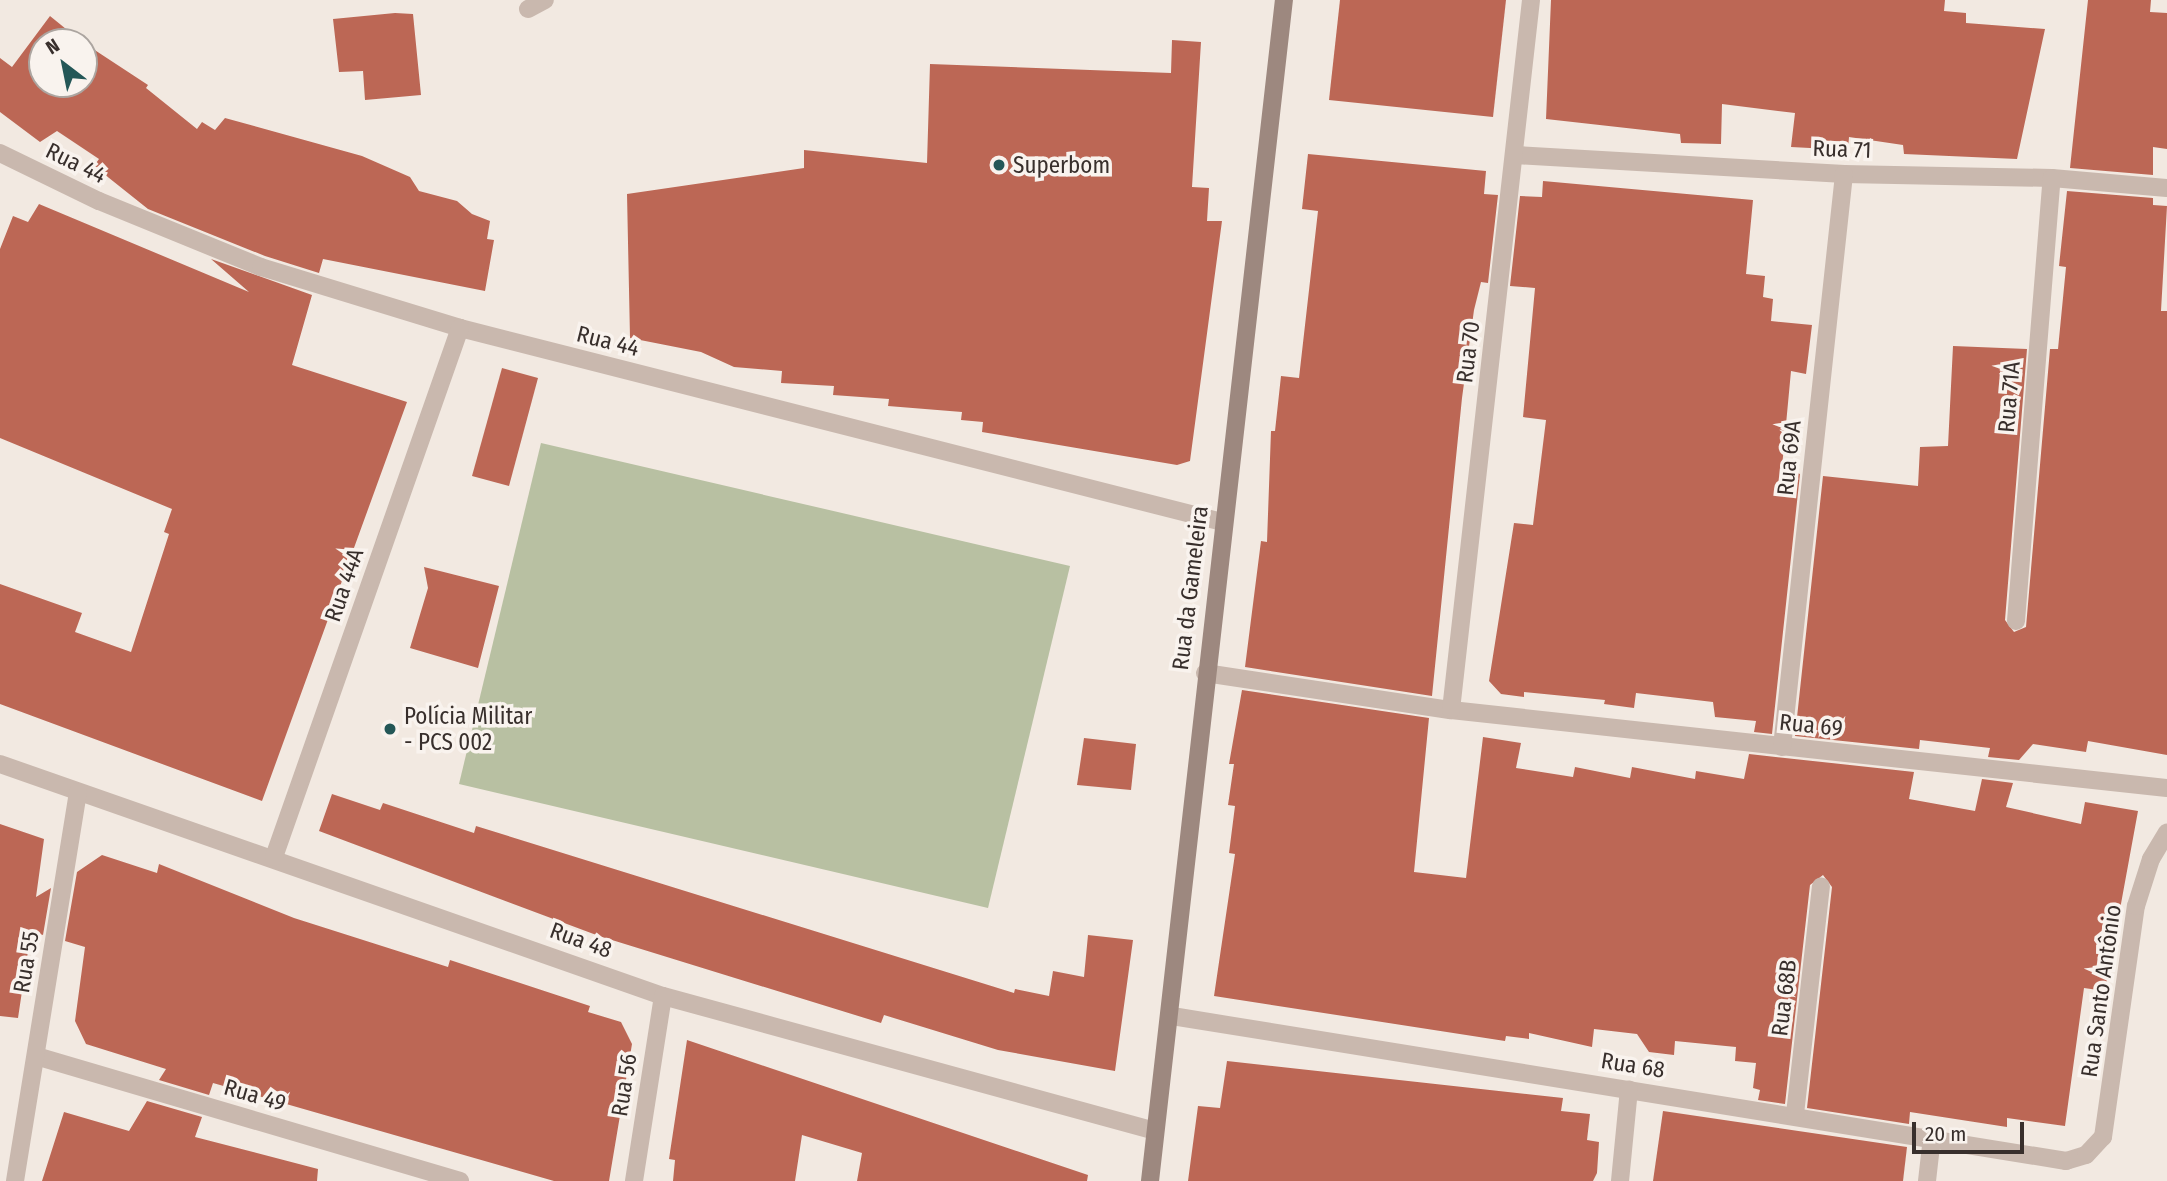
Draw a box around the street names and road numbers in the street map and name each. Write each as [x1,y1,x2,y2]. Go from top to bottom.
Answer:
street label: Rua 71 [1812,134,1872,164]
street label: Rua 44 [41,137,111,189]
street label: Rua 70 [1451,319,1485,385]
street label: Rua 44 [574,320,642,362]
street label: Rua 71A [1992,360,2026,434]
street label: Rua 69A [1771,419,1807,497]
street label: Rua da Gameleira [1166,504,1214,672]
street label: Rua 44A [319,545,369,625]
street label: Rua 69 [1778,708,1844,742]
street label: Rua Santo Antônio [2075,903,2127,1079]
street label: Rua 48 [546,916,616,964]
street label: Rua 55 [8,929,44,995]
street label: Rua 68B [1766,958,1802,1038]
street label: Rua 68 [1599,1046,1667,1084]
street label: Rua 56 [605,1052,643,1118]
street label: Rua 49 [221,1073,289,1117]

